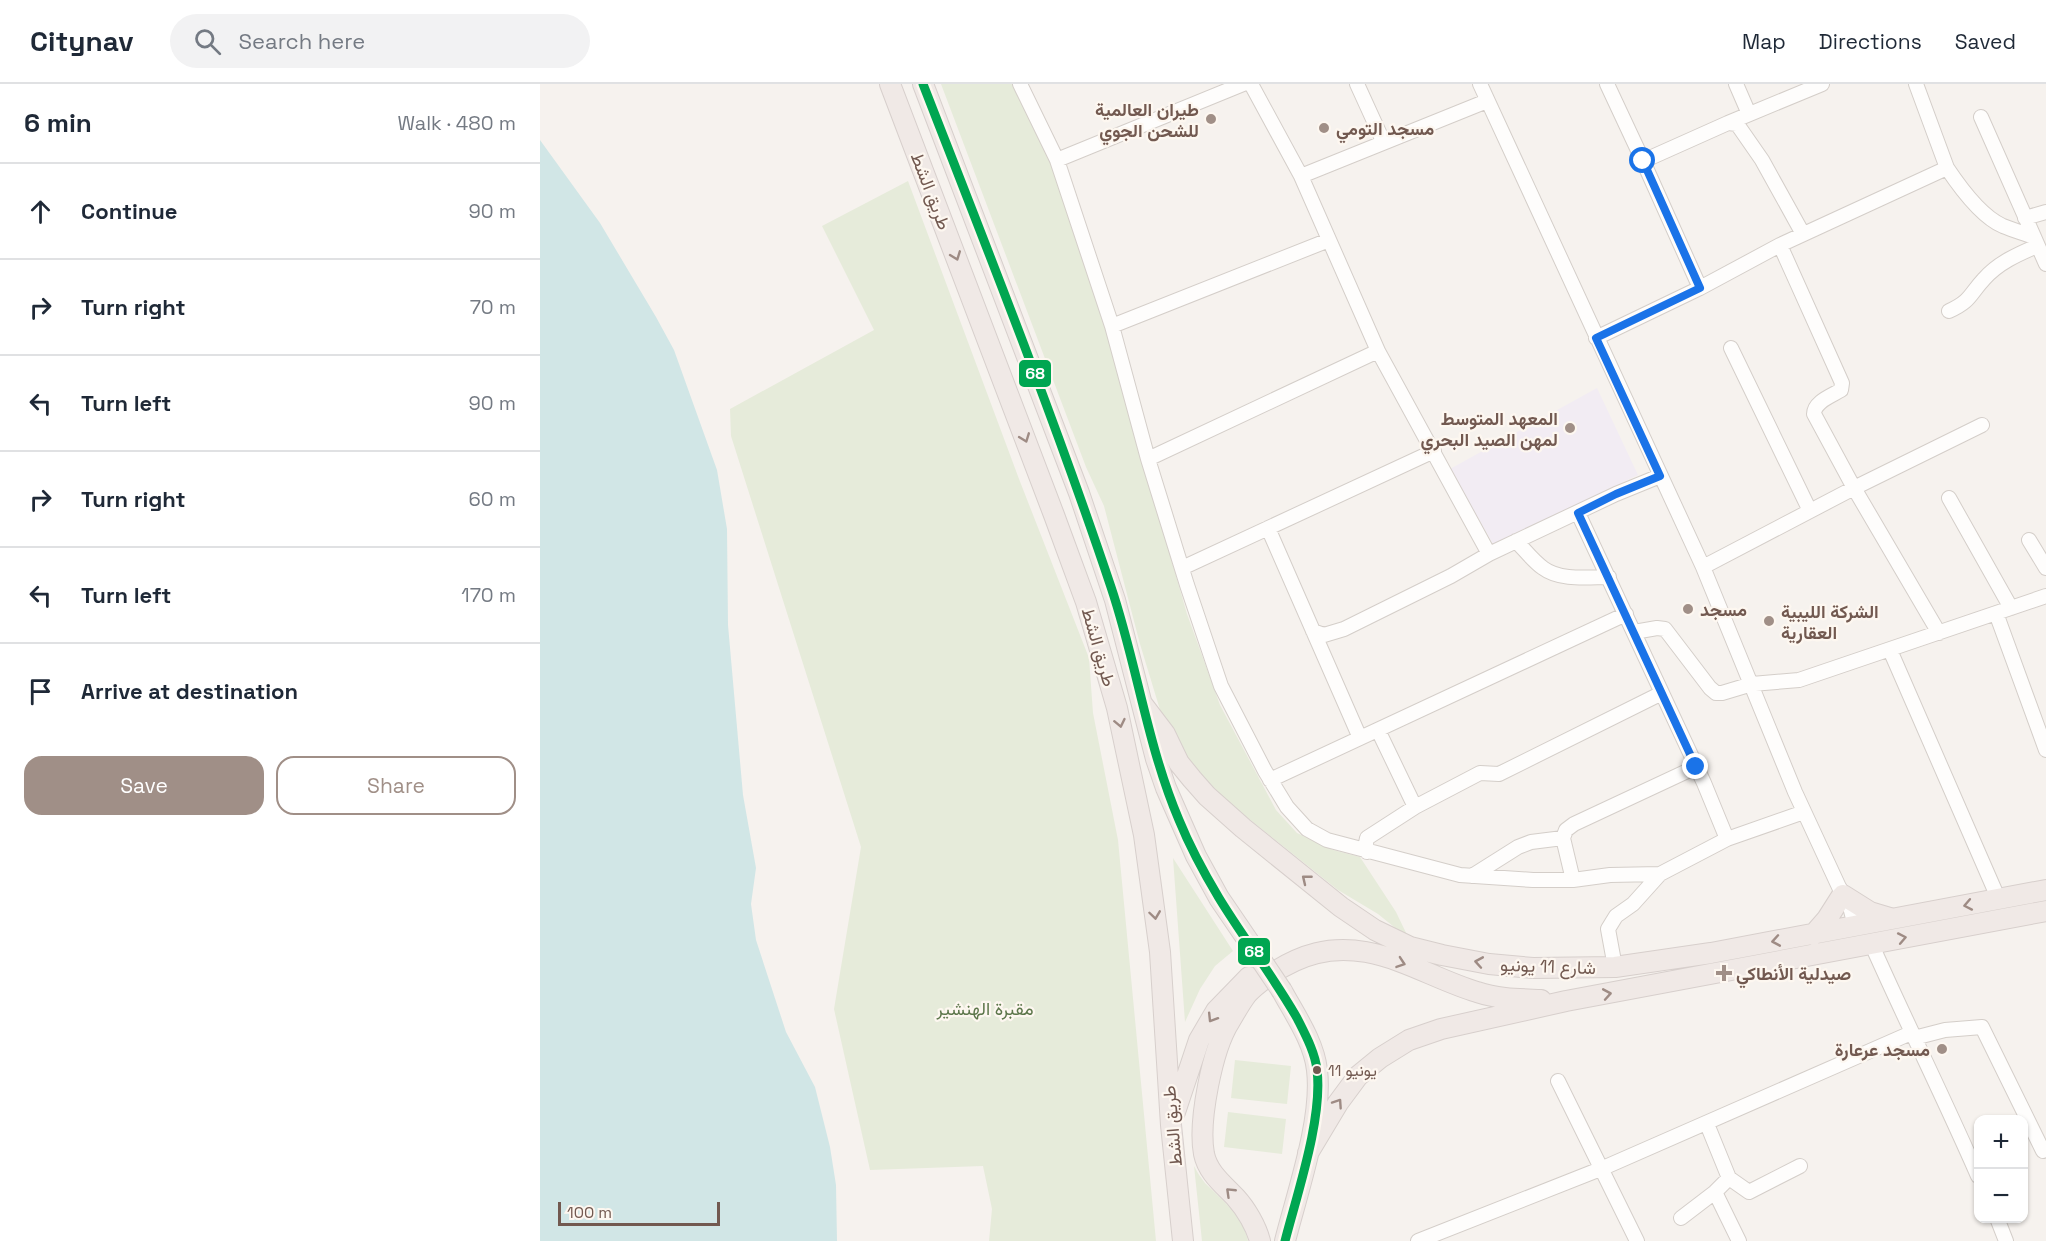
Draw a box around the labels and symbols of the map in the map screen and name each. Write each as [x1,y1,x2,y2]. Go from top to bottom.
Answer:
place label: طيران العالمية للشحن الجوي [1095,98,1199,146]
marker: طيران العالمية للشحن الجوي [1204,112,1218,126]
place label: مسجد التومي [1336,117,1434,144]
marker: مسجد التومي [1317,121,1331,135]
route start [1629,147,1655,173]
street label: طريق الشط [906,149,956,233]
one-way arrow [949,250,961,261]
line badge: 68 [1018,359,1052,388]
text: 68 [1025,363,1045,384]
place label: المعهد المتوسط لمهن الصيد البحري [1420,407,1558,455]
marker: المعهد المتوسط لمهن الصيد البحري [1563,421,1577,435]
one-way arrow [1018,433,1031,443]
place label: مسجد [1700,598,1747,621]
place label: الشركة الليبية العقارية [1781,600,1879,644]
marker: مسجد [1681,602,1695,616]
street label: طريق الشط [1077,605,1121,689]
marker: الشركة الليبية العقارية [1762,614,1776,628]
one-way arrow [1113,718,1126,728]
route end [1682,753,1708,779]
one-way arrow [1302,875,1313,886]
one-way arrow [1963,899,1973,911]
one-way arrow [1148,910,1160,919]
one-way arrow [1897,932,1907,945]
one-way arrow [1772,935,1781,947]
line badge: 68 [1237,937,1271,966]
text: 68 [1244,941,1264,962]
street label: شارع 11 يونيو [1500,953,1596,980]
one-way arrow [1395,956,1406,968]
one-way arrow [1474,956,1484,969]
place label: صيدلية الأنطاكي [1736,962,1851,989]
marker: صيدلية الأنطاكي [1717,966,1731,980]
one-way arrow [1602,988,1612,1001]
park label: مقبرة الهنشير [935,997,1034,1020]
one-way arrow [1207,1012,1219,1022]
place label: مسجد عرعارة [1835,1038,1930,1061]
marker: مسجد عرعارة [1935,1042,1949,1056]
place label: 11 يونيو [1328,1060,1377,1081]
marker: 11 يونيو [1311,1064,1323,1076]
street label: طريق الشط [1157,1085,1187,1167]
one-way arrow [1331,1099,1343,1109]
one-way arrow [1226,1188,1236,1199]
scale bar [558,1199,720,1226]

